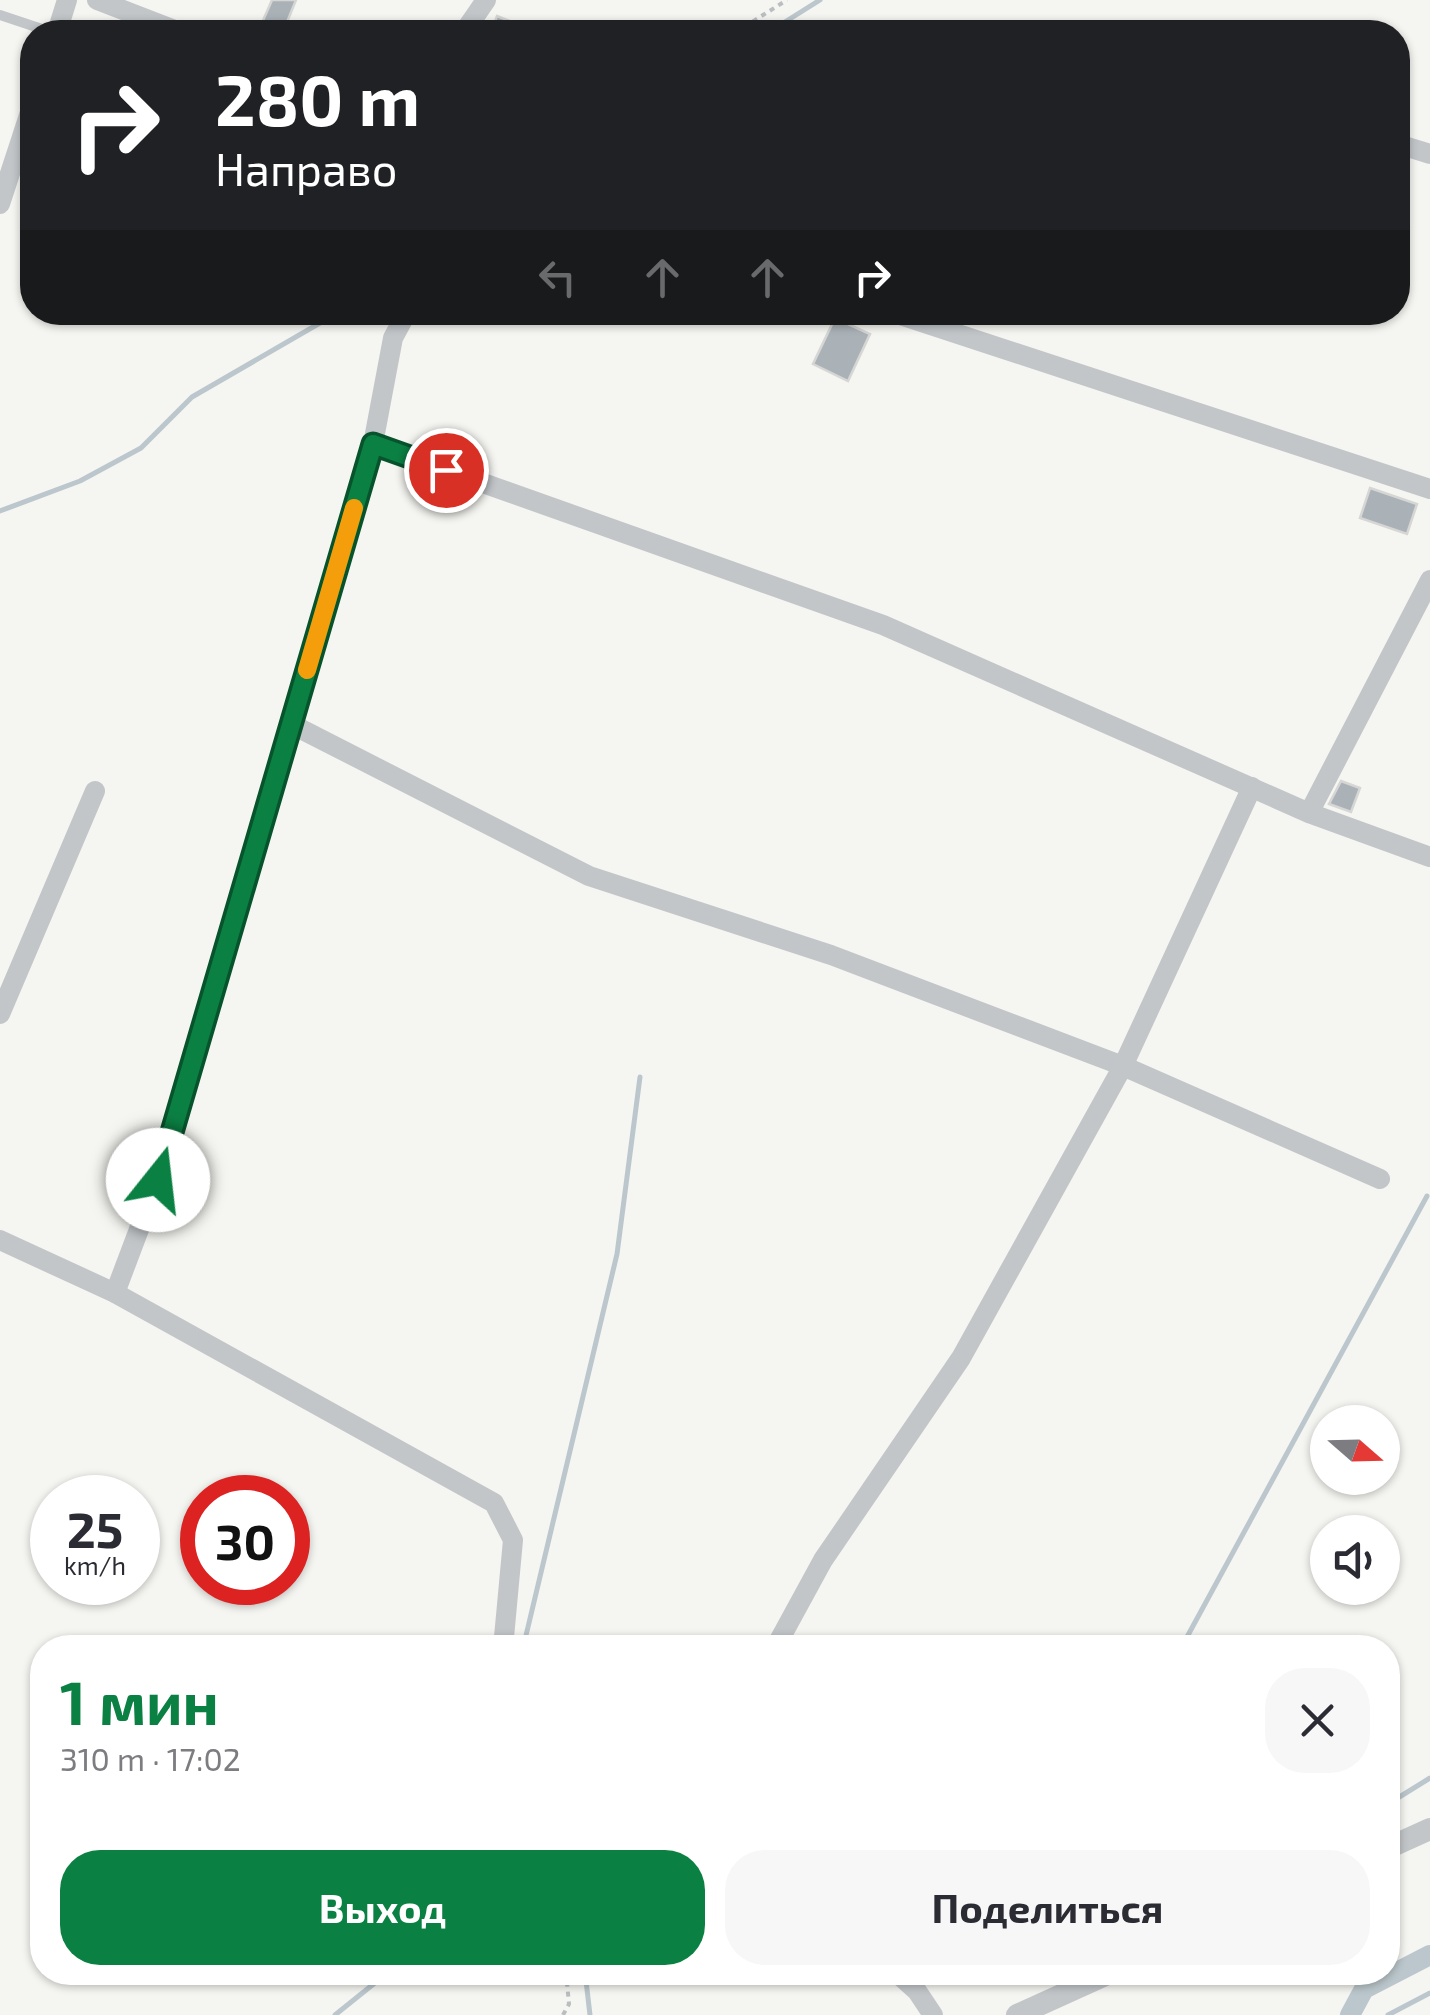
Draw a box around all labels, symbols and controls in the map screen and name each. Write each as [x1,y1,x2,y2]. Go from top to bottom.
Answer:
text: 280 m [215,56,420,140]
icon: right [50,60,180,190]
text: Направо [215,141,397,195]
icon: left [530,250,585,305]
icon: ahead [635,250,690,305]
icon: ahead [740,250,795,305]
icon: right [845,250,900,305]
pin [404,428,489,513]
icon: arrive [419,443,474,498]
position arrow [106,1128,210,1232]
north arrow [1310,1405,1400,1495]
map controls [1310,1405,1400,1605]
speed limit sign: 30 [180,1475,310,1605]
text: 25 [67,1498,123,1558]
button: sound [1310,1515,1400,1605]
text: km/h [64,1550,126,1580]
text: 1 мин [60,1665,219,1737]
button: close [1265,1668,1370,1773]
text: 310 m · 17:02 [60,1739,241,1777]
button: Выход [60,1850,705,1965]
button: Поделиться [725,1850,1370,1965]

